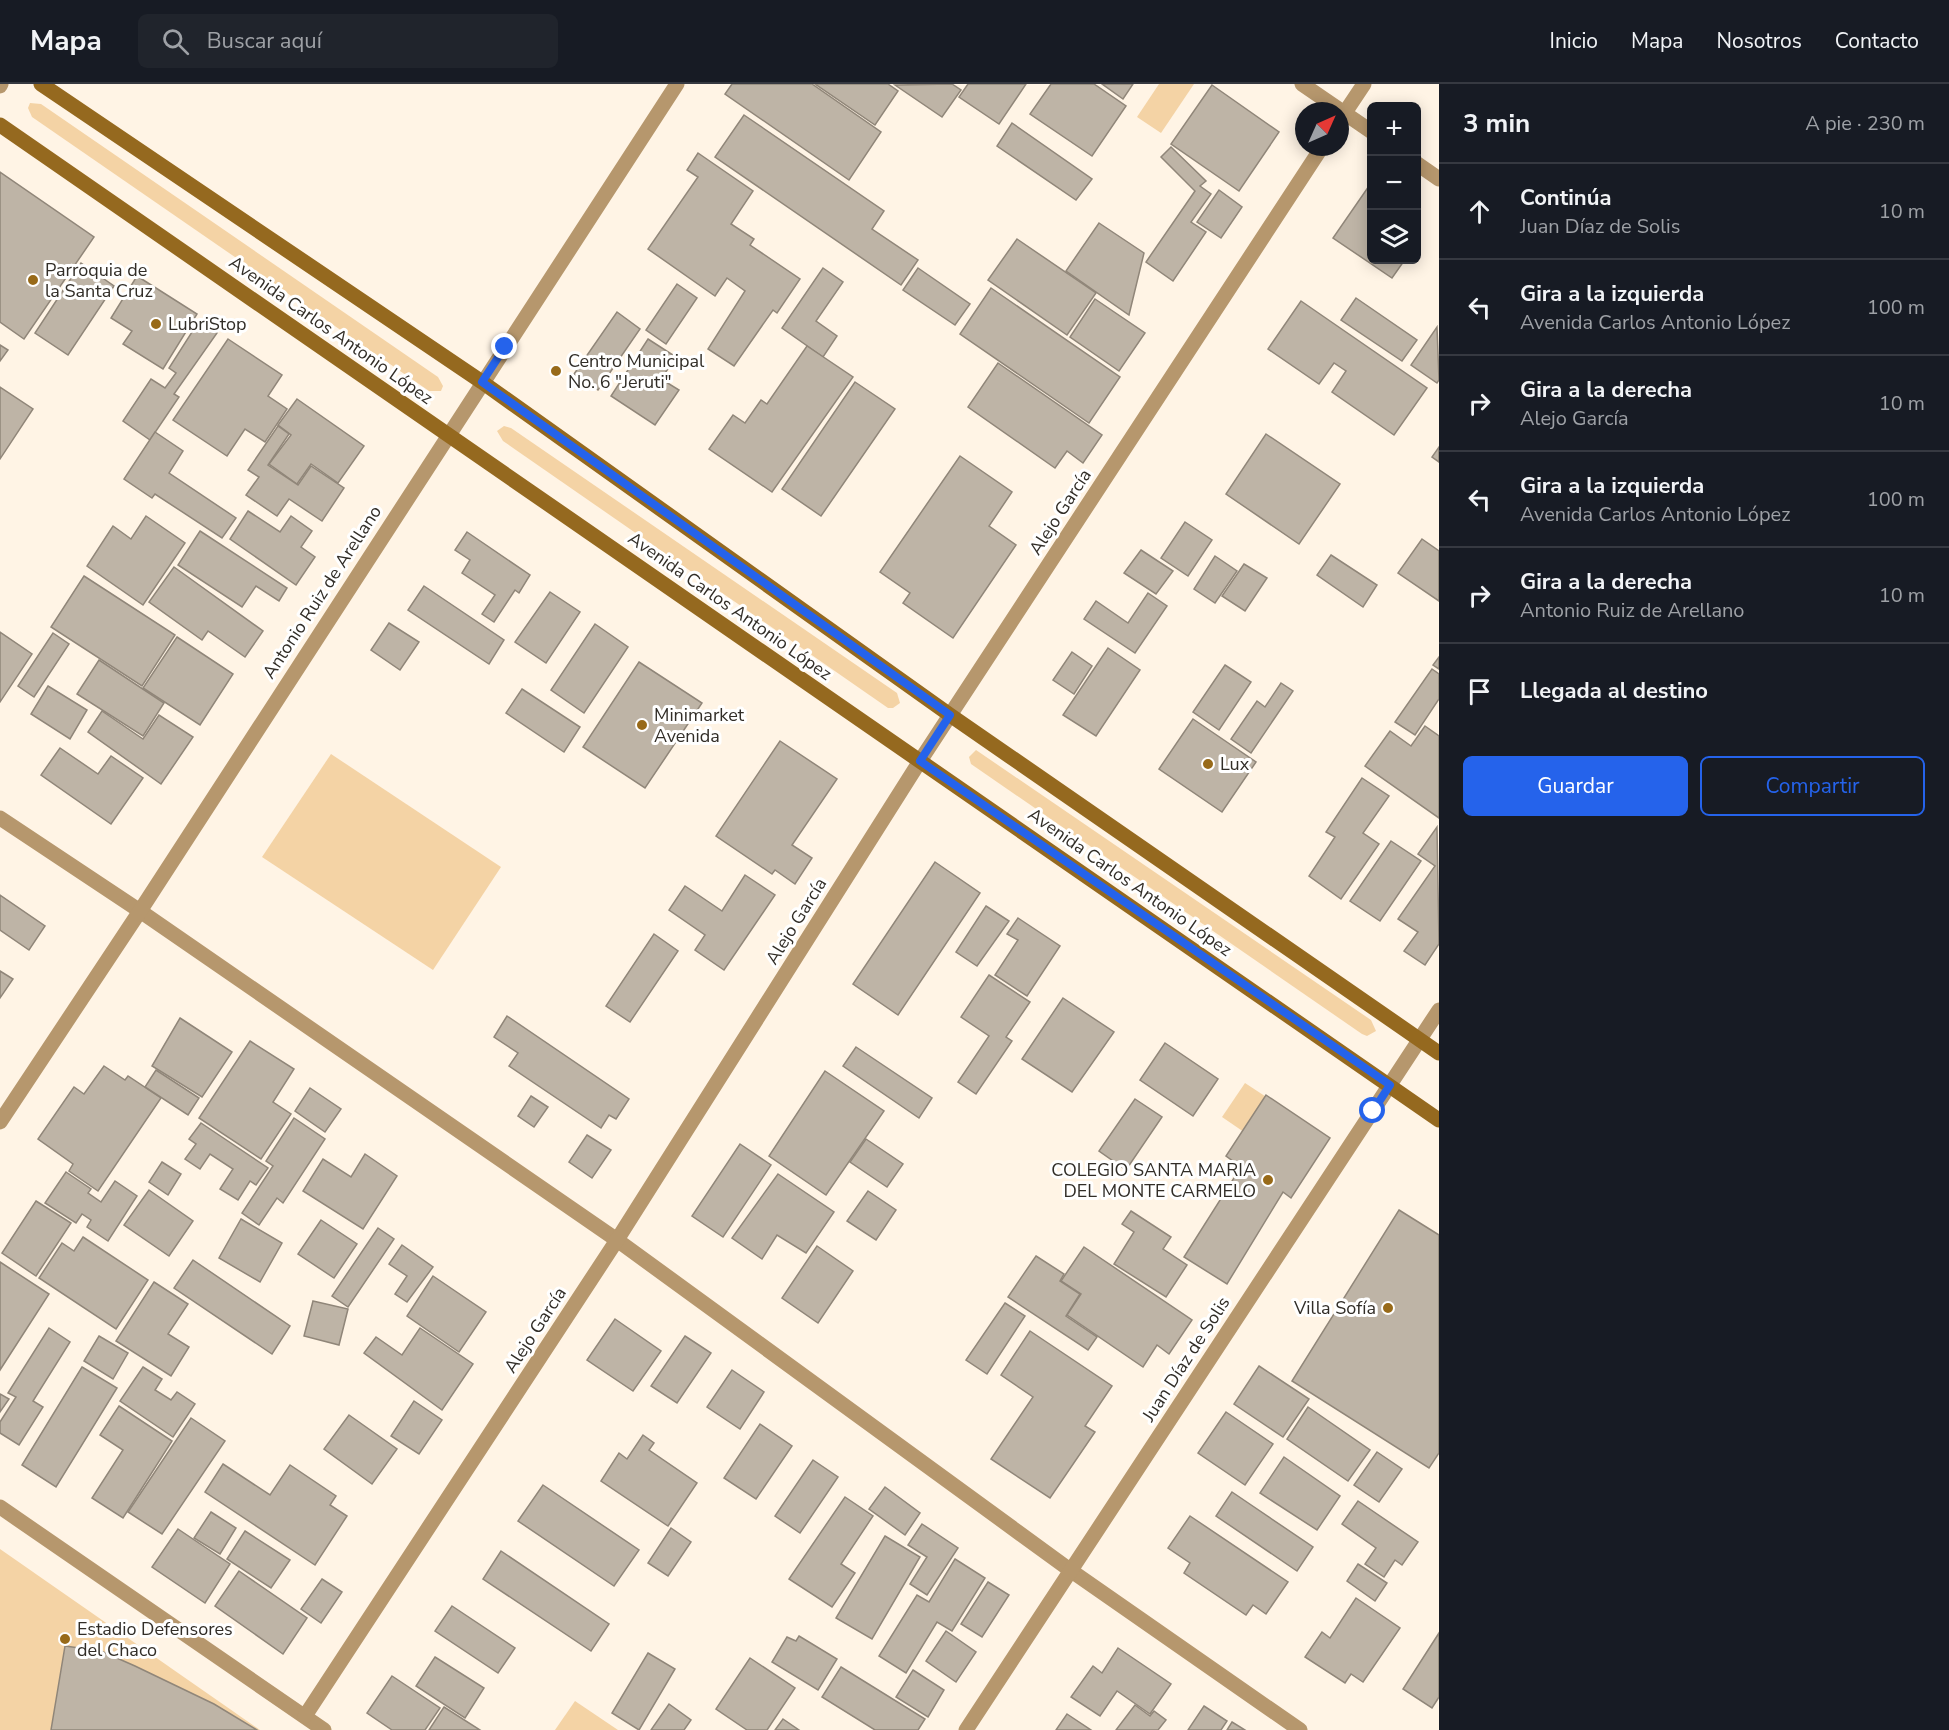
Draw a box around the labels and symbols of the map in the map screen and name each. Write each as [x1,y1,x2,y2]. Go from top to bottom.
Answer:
north arrow [1295,102,1349,156]
street label: Avenida Carlos Antonio López [224,250,438,410]
place label: Parroquia de la Santa Cruz [45,258,153,303]
marker: Parroquia de la Santa Cruz [26,273,40,287]
place label: LubriStop [168,312,247,336]
marker: LubriStop [149,317,163,331]
route end [491,333,517,359]
place label: Centro Municipal No. 6 "Jeruti" [568,349,705,394]
marker: Centro Municipal No. 6 "Jeruti" [549,364,563,378]
street label: Alejo García [1023,464,1097,560]
street label: Antonio Ruiz de Arellano [257,501,387,683]
street label: Avenida Carlos Antonio López [623,526,837,686]
place label: Minimarket Avenida [654,703,745,748]
marker: Minimarket Avenida [635,718,649,732]
place label: Lux [1220,752,1250,776]
marker: Lux [1201,757,1215,771]
street label: Avenida Carlos Antonio López [1023,802,1237,962]
street label: Alejo García [760,873,832,969]
route start [1359,1097,1385,1123]
place label: COLEGIO SANTA MARIA DEL MONTE CARMELO [1051,1158,1256,1203]
marker: COLEGIO SANTA MARIA DEL MONTE CARMELO [1261,1173,1275,1187]
street label: Alejo García [498,1282,572,1378]
street label: Juan Díaz de Solis [1136,1292,1235,1427]
place label: Villa Sofía [1293,1296,1376,1320]
marker: Villa Sofía [1381,1301,1395,1315]
place label: Estadio Defensores del Chaco [77,1617,233,1662]
marker: Estadio Defensores del Chaco [58,1632,72,1646]

